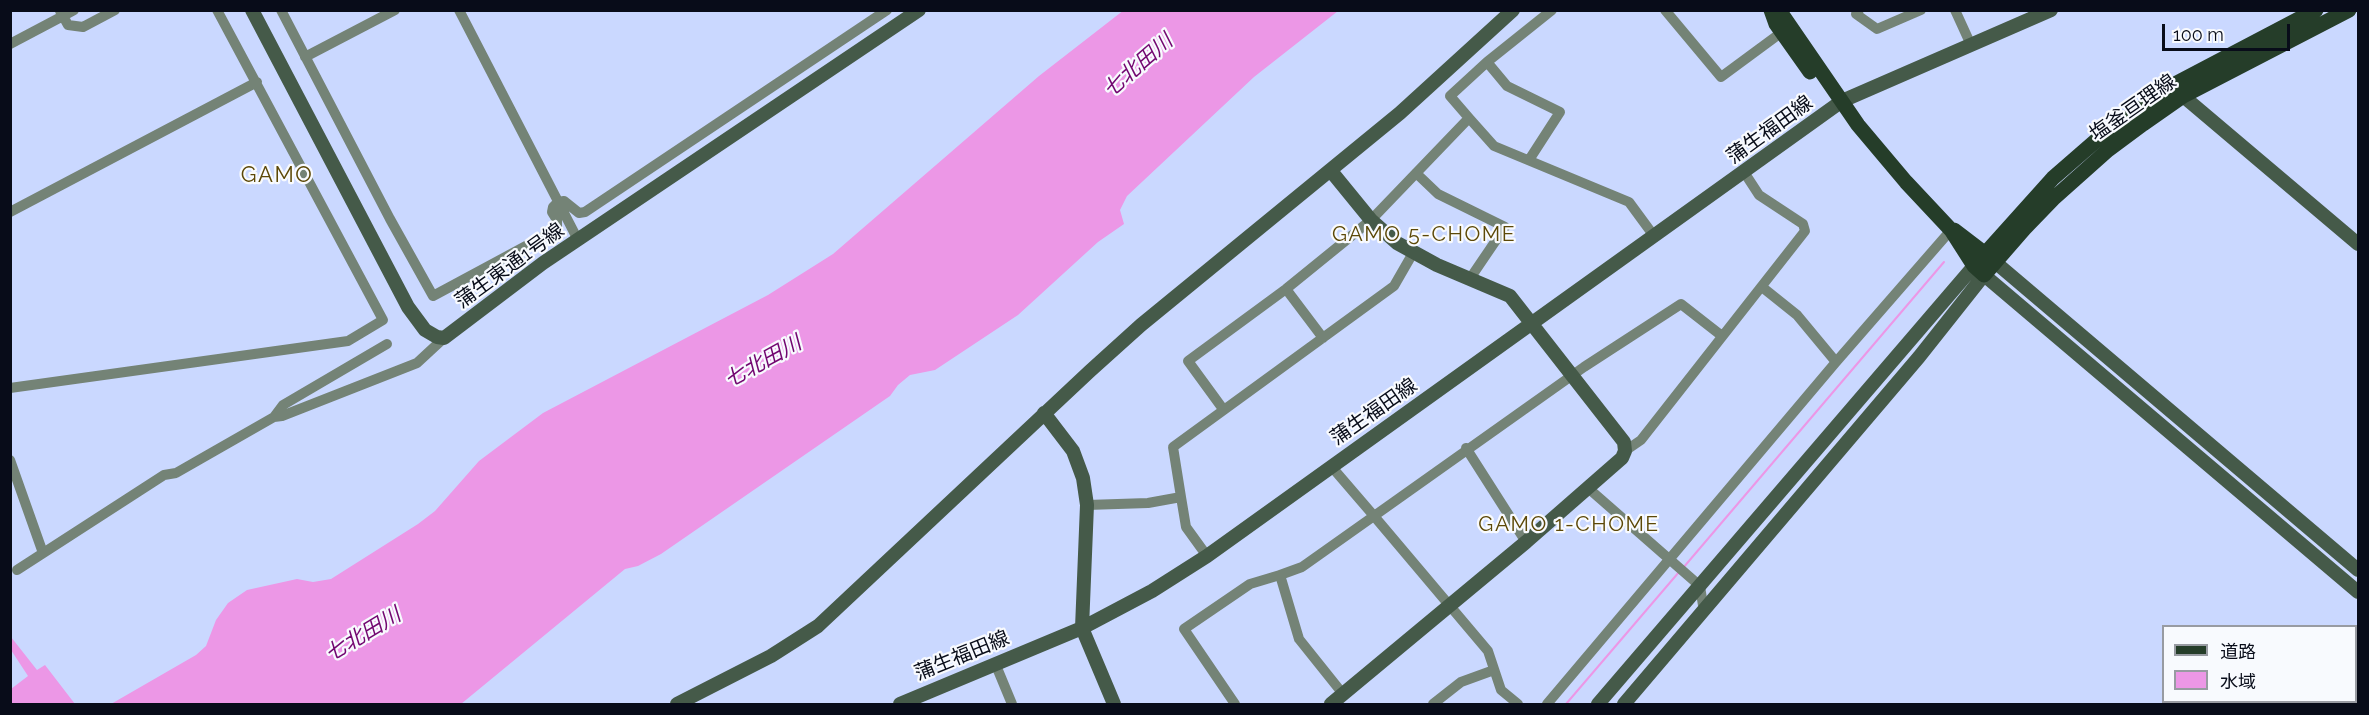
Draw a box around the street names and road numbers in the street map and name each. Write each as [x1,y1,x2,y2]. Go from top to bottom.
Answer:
street label: 塩釜亘理線 [2085,69,2181,147]
street label: 蒲生福田線 [1722,91,1818,169]
street label: 蒲生東通1号線 [451,219,569,313]
street label: 蒲生福田線 [1326,373,1422,451]
street label: 蒲生福田線 [911,626,1013,686]

